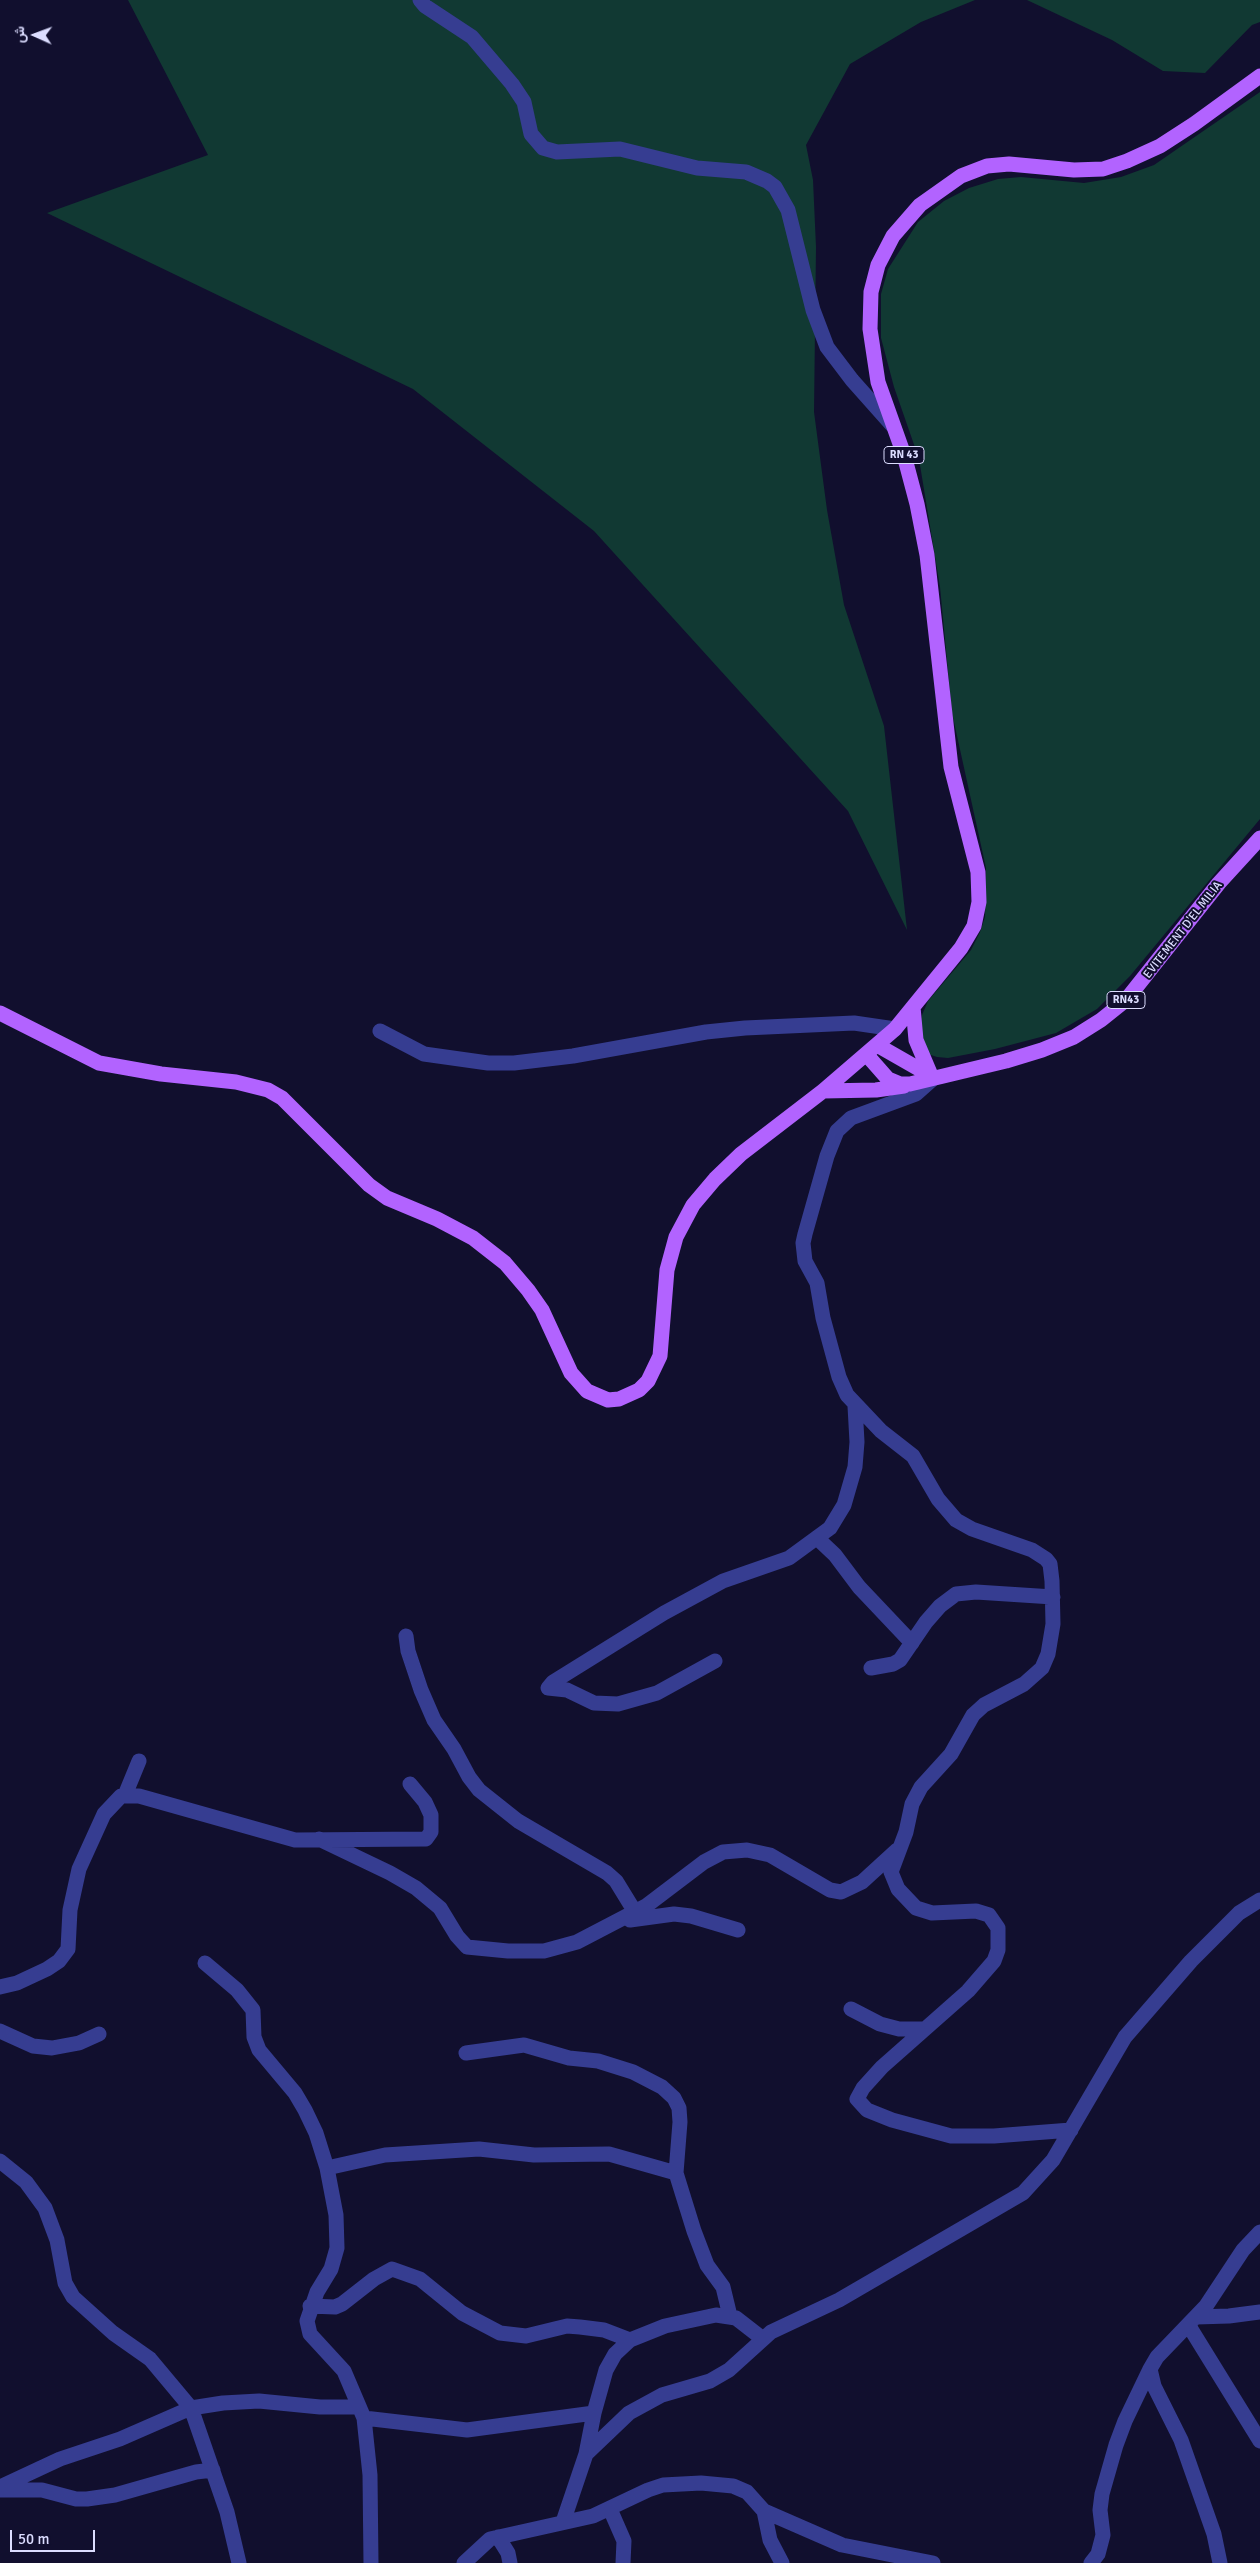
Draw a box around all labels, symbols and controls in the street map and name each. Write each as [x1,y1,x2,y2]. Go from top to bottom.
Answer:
north arrow [10,10,60,60]
text: ش [11,26,28,43]
road number: RN 43 [884,446,924,464]
street label: EVITEMENT D'EL MILIA [1141,879,1225,981]
road number: RN43 [1107,992,1145,1008]
scale bar [12,2520,98,2552]
text: 50 m [18,2530,49,2548]

